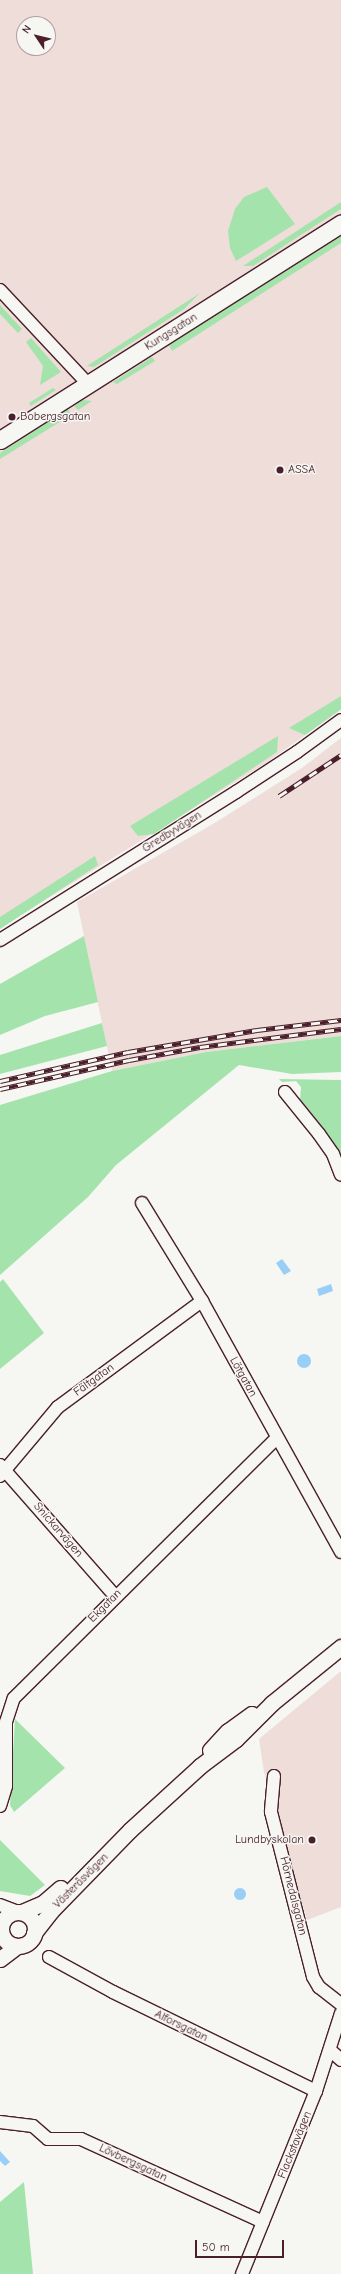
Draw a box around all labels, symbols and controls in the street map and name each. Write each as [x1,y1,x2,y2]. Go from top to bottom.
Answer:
north arrow [16,16,56,56]
text: N [19,23,34,36]
street label: Kungsgatan [142,310,200,354]
place label: Bobergsgatan [20,410,90,424]
marker: Bobergsgatan [7,412,17,422]
place label: ASSA [288,463,315,477]
marker: ASSA [275,465,285,475]
street label: Gredbyvägen [140,808,204,856]
street label: Lötgatan [226,1354,260,1400]
street label: Fältgatan [71,1360,117,1400]
street label: Snickarvägen [30,1500,86,1560]
street label: Ekgatan [85,1586,125,1626]
place label: Lundbyskolan [235,1833,304,1847]
marker: Lundbyskolan [307,1835,317,1845]
street label: Västeråsvägen [50,1850,112,1912]
street label: Hörnedalsgatan [276,1855,310,1937]
street label: Alforsgatan [152,2007,210,2045]
street label: Flackstavägen [275,2109,315,2181]
street label: Lövbergsgatan [97,2141,169,2185]
scale bar [197,2232,286,2258]
text: 50 m [202,2240,230,2254]

